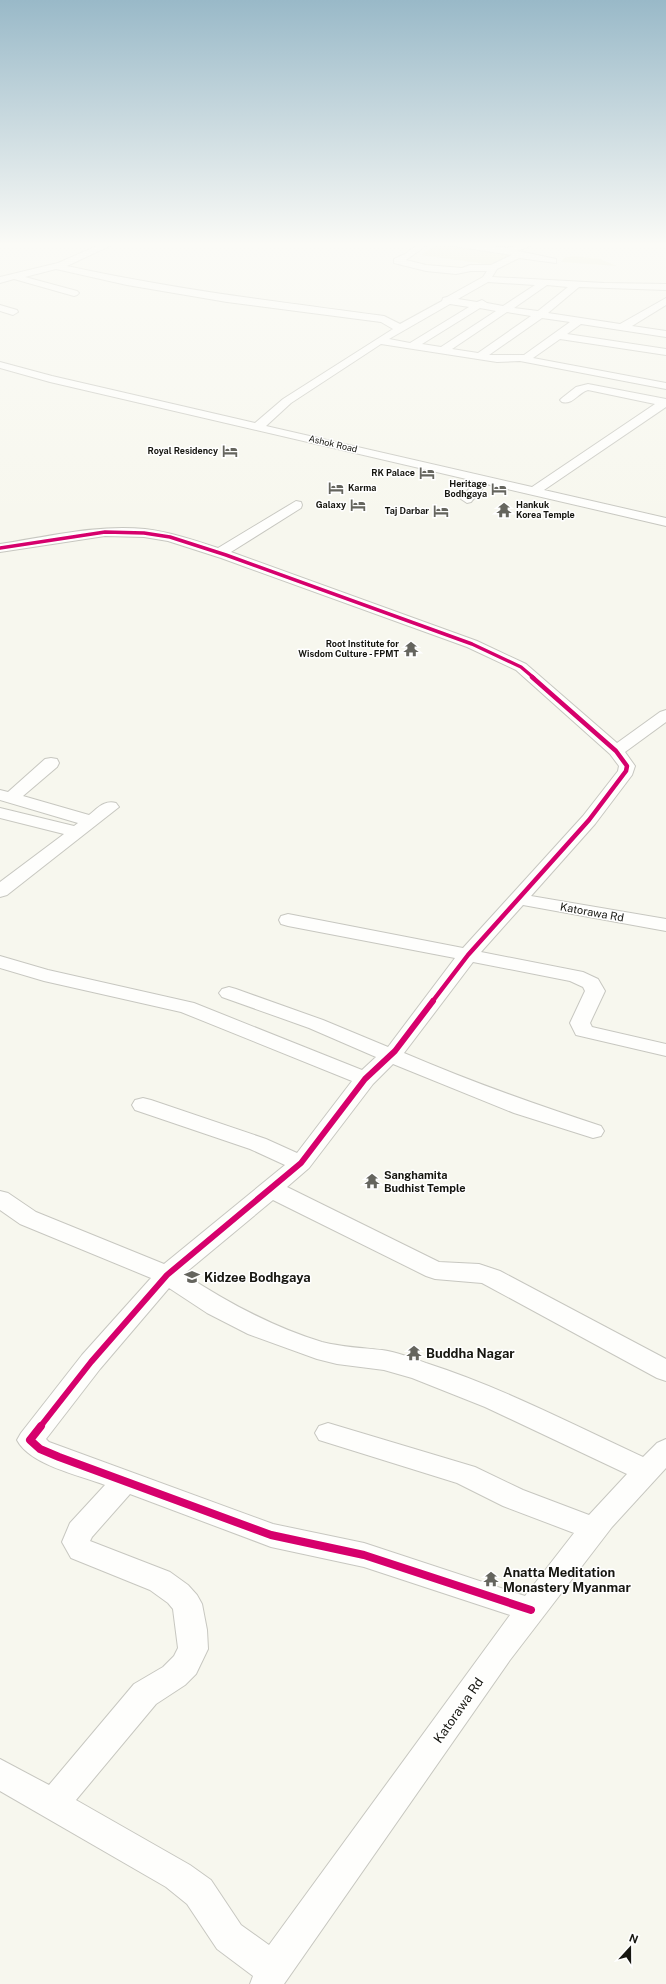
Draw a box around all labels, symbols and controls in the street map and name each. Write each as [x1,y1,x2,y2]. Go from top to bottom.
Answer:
street label: Ashok Road [308,433,359,454]
hotel icon: Royal Residency [221,442,239,460]
place label: Royal Residency [148,445,218,456]
hotel icon: RK Palace [418,464,436,482]
place label: RK Palace [371,467,415,478]
place label: Heritage Bodhgaya [444,478,487,499]
hotel icon: Karma [327,479,345,497]
hotel icon: Heritage Bodhgaya [490,480,508,498]
place label: Karma [348,482,376,493]
hotel icon: Galaxy [349,496,367,514]
place label: Galaxy [316,499,346,510]
place label: Hankuk Korea Temple [516,499,575,520]
temple icon: Hankuk Korea Temple [495,501,513,519]
hotel icon: Taj Darbar [432,502,450,520]
place label: Taj Darbar [385,505,429,516]
place label: Root Institute for Wisdom Culture - FPMT [298,638,399,659]
temple icon: Root Institute for Wisdom Culture - FPMT [402,640,420,658]
street label: Katorawa Rd [559,900,625,924]
place label: Sanghamita Budhist Temple [384,1169,466,1194]
temple icon: Sanghamita Budhist Temple [363,1172,381,1190]
school or university icon: Kidzee Bodhgaya [183,1268,201,1286]
place label: Kidzee Bodhgaya [204,1270,311,1285]
temple icon: Buddha Nagar [405,1344,423,1362]
place label: Buddha Nagar [426,1346,515,1361]
place label: Anatta Meditation Monastery Myanmar [503,1565,631,1595]
temple icon: Anatta Meditation Monastery Myanmar [482,1570,500,1588]
street label: Katorawa Rd [430,1675,486,1746]
north arrow [610,1928,650,1968]
text: N [627,1932,640,1946]

